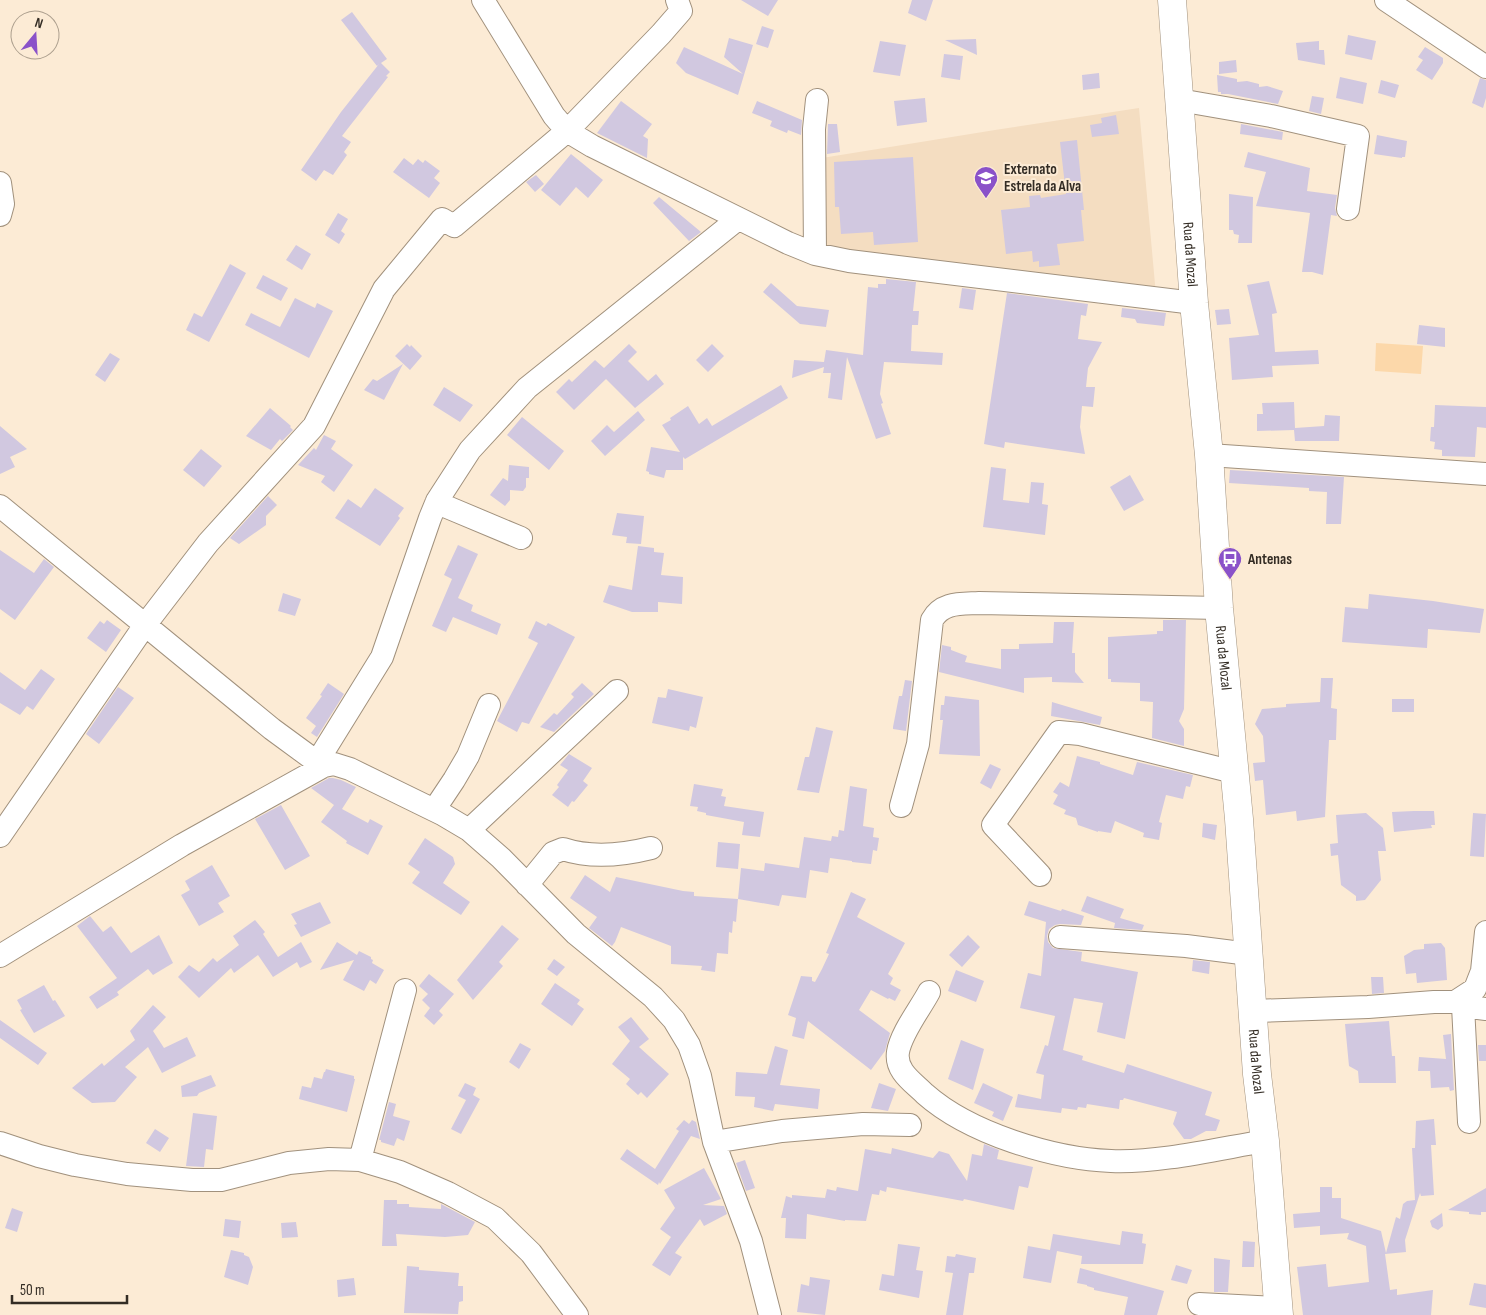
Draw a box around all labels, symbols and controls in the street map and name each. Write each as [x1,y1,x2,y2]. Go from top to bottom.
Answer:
north arrow [10,10,60,60]
text: N [33,14,45,32]
place label: Externato Estrela da Alva [1004,160,1081,196]
school or university icon: Externato Estrela da Alva [973,165,999,199]
street label: Rua da Mozal [1179,221,1202,287]
bus stop icon: Antenas [1217,546,1243,580]
place label: Antenas [1247,550,1292,569]
street label: Rua da Mozal [1211,625,1236,691]
street label: Rua da Mozal [1244,1029,1269,1095]
scale bar [12,1272,128,1304]
text: 50 m [20,1281,45,1300]

